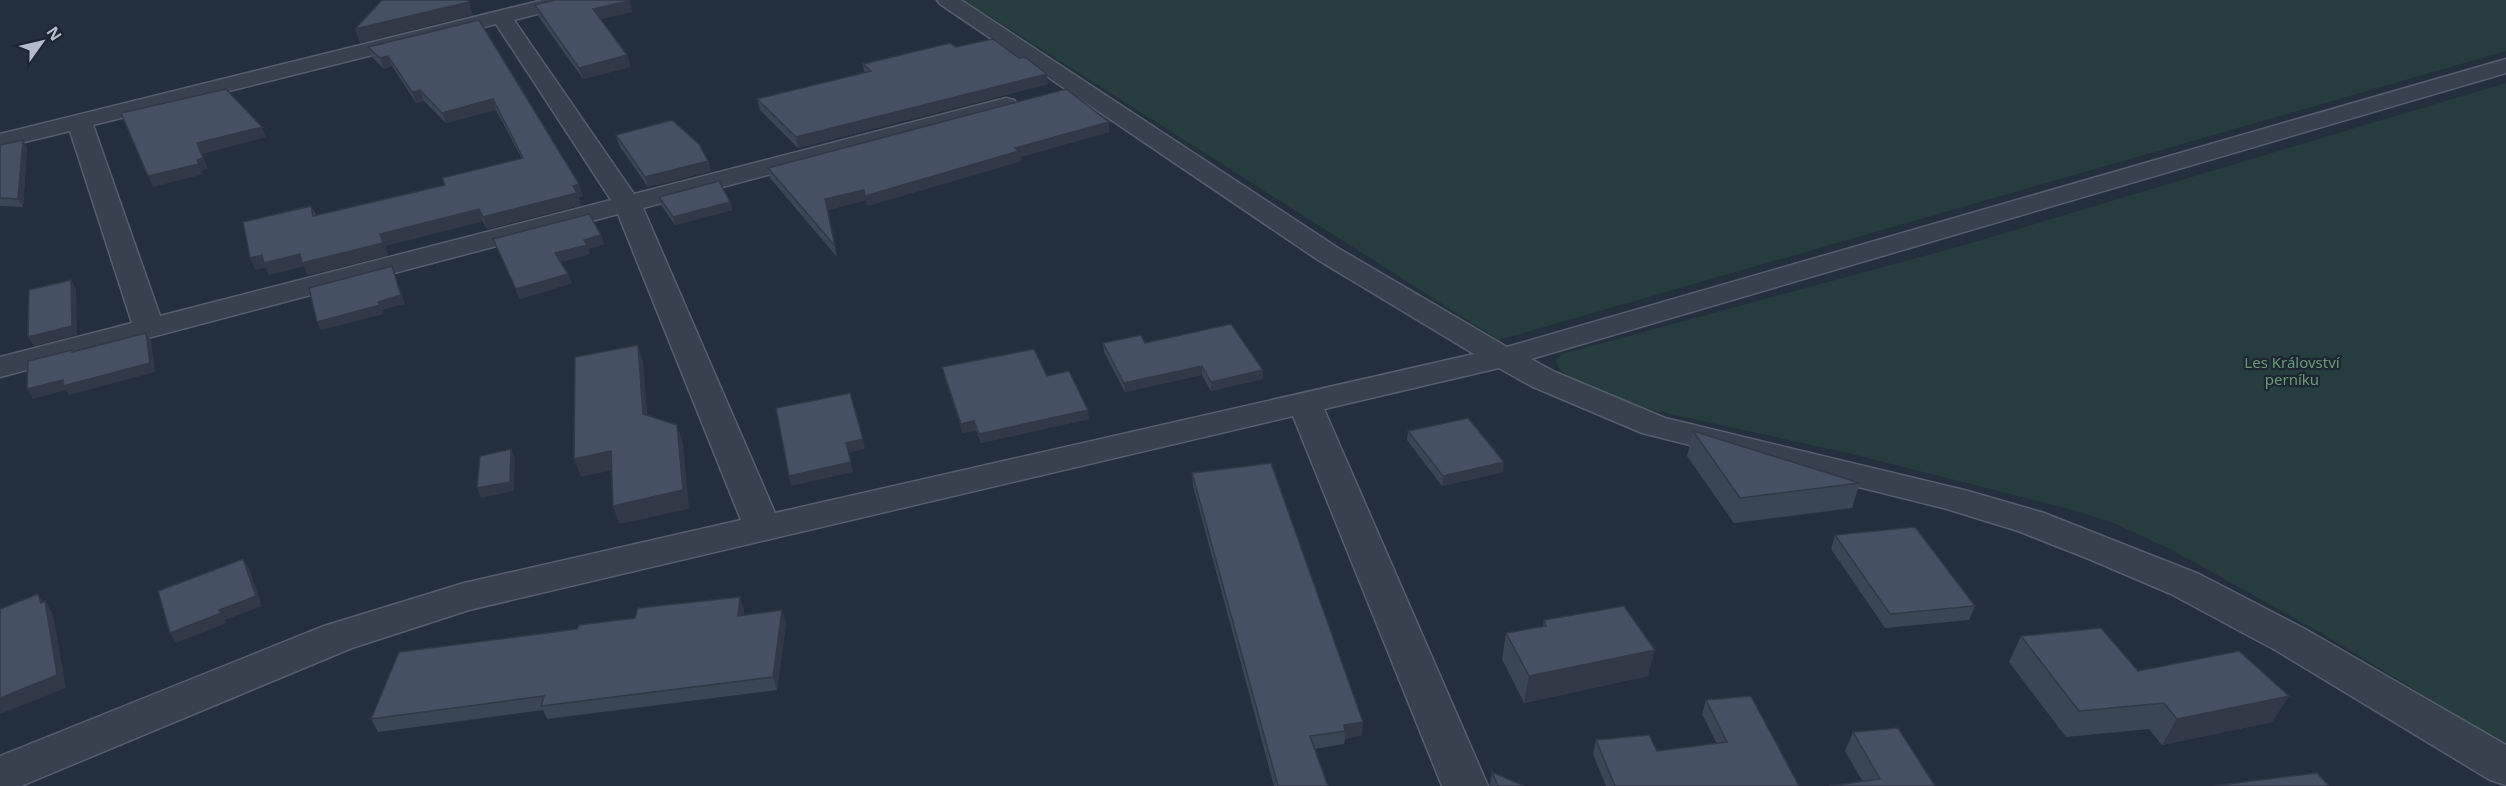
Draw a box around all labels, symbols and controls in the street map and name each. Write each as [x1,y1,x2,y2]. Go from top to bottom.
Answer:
north arrow [12,12,72,72]
text: N [42,22,67,45]
park label: Les Království perníku [2244,352,2341,389]

